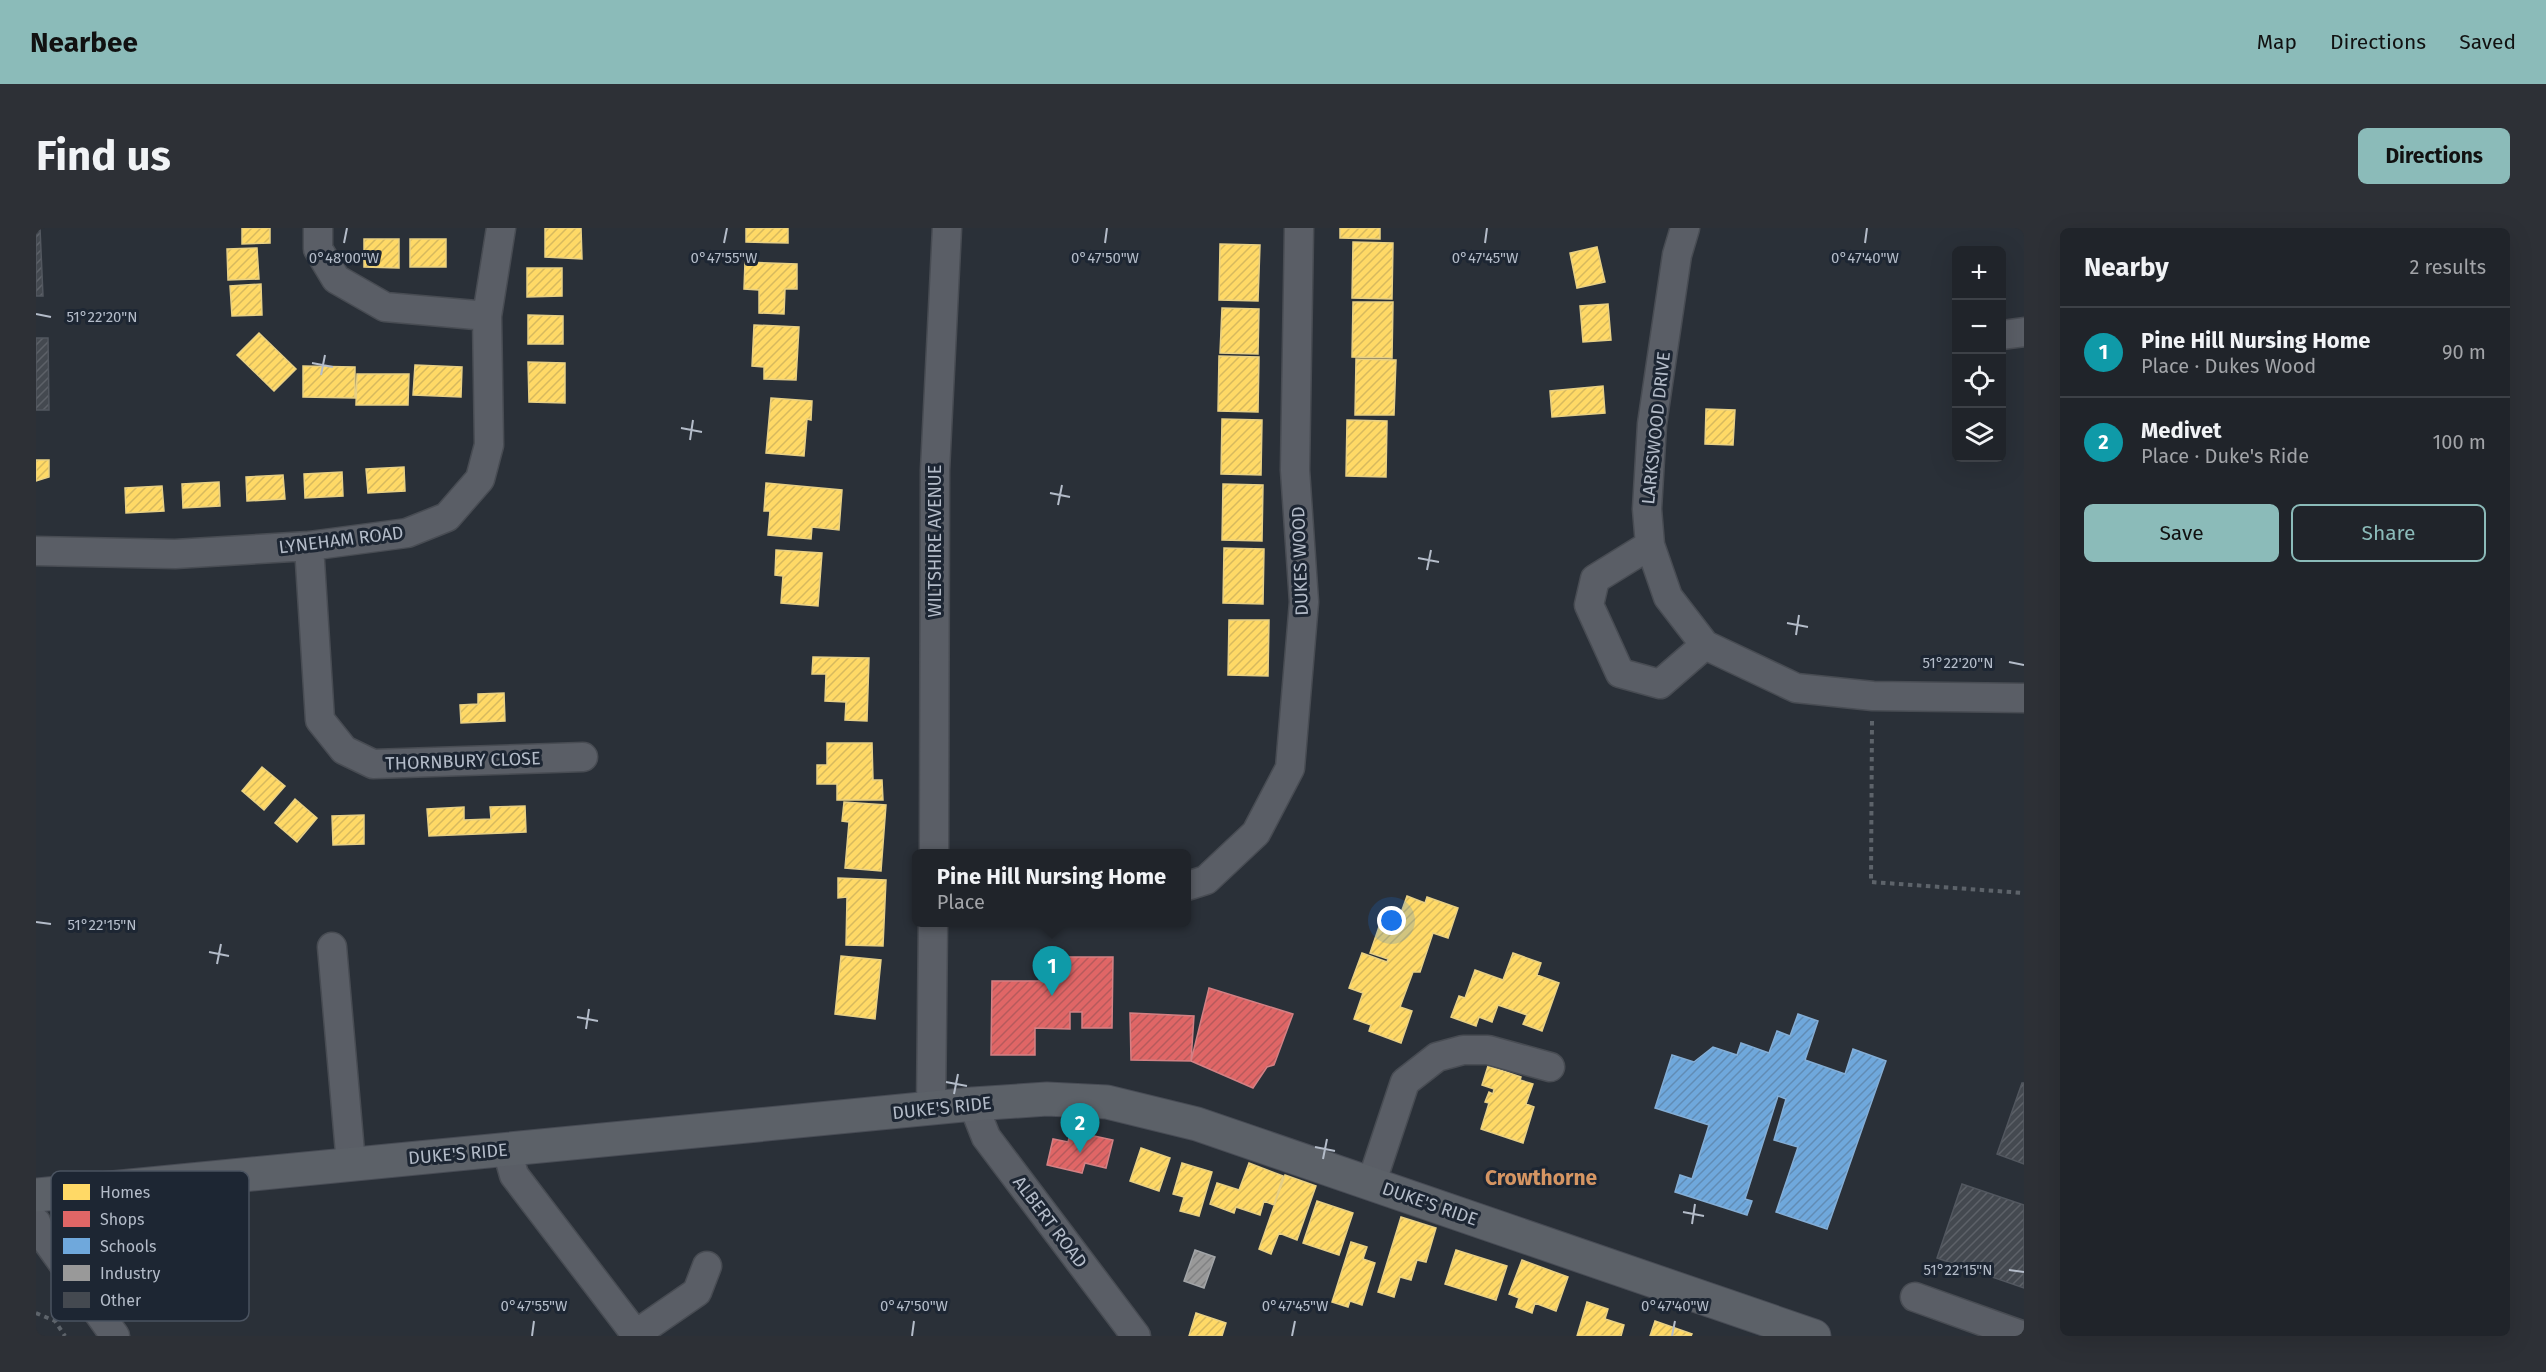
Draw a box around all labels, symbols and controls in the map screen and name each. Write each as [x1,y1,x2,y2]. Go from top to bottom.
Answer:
text: Nearbee [30,26,138,59]
text: Map [2257,29,2297,55]
text: Directions [2330,29,2426,55]
text: Saved [2459,29,2516,55]
button: Directions [2358,128,2510,184]
text: Find us [36,131,171,181]
map controls [1952,246,2006,462]
button: + [1952,246,2006,300]
text: 0°48'00"W [309,249,380,267]
text: 0°47'55"W [691,249,758,267]
text: 0°47'50"W [1071,249,1140,267]
text: 0°47'45"W [1452,249,1519,267]
text: 0°47'40"W [1831,249,1900,267]
text: Nearby [2084,252,2169,283]
text: 2 results [2409,255,2486,279]
button: − [1952,300,2006,354]
text: 51°22'20"N [66,308,138,326]
text: Pine Hill Nursing Home [2141,327,2370,354]
text: 1 [2099,340,2108,364]
text: 90 m [2442,340,2486,364]
street label: LARKSWOOD DRIVE [1637,350,1675,506]
button: locate [1952,354,2006,408]
text: Place · Dukes Wood [2141,354,2316,378]
button: layers [1952,408,2006,462]
text: Medivet [2141,417,2222,444]
text: 2 [2098,430,2109,454]
text: 100 m [2433,430,2486,454]
text: Place · Duke's Ride [2141,444,2309,468]
street label: WILTSHIRE AVENUE [924,465,946,617]
button: Save [2084,504,2279,562]
button: Share [2291,504,2486,562]
street label: DUKES WOOD [1287,506,1313,616]
street label: LYNEHAM ROAD [277,521,405,559]
text: 51°22'20"N [1922,654,1994,672]
street label: THORNBURY CLOSE [385,747,541,775]
popup [912,849,1191,927]
text: Pine Hill Nursing Home [937,863,1166,890]
text: Place [937,890,985,914]
your location [1377,906,1406,935]
text: 51°22'15"N [67,916,137,934]
pin: 1 [1032,946,1072,996]
street label: DUKE'S RIDE [891,1092,993,1124]
pin: 2 [1060,1104,1100,1153]
street label: DUKE'S RIDE [407,1139,509,1169]
district label: Crowthorne [1485,1165,1598,1191]
legend [51,1171,249,1321]
street label: ALBERT ROAD [1008,1172,1092,1272]
street label: DUKE'S RIDE [1379,1177,1481,1231]
text: Homes [100,1183,150,1202]
text: Shops [100,1210,144,1229]
text: Schools [100,1237,157,1256]
text: 51°22'15"N [1923,1261,1993,1279]
text: Industry [100,1264,160,1283]
text: Other [100,1291,142,1310]
text: 0°47'55"W [501,1297,568,1315]
text: 0°47'50"W [880,1297,949,1315]
text: 0°47'45"W [1262,1297,1329,1315]
text: 0°47'40"W [1641,1297,1710,1315]

